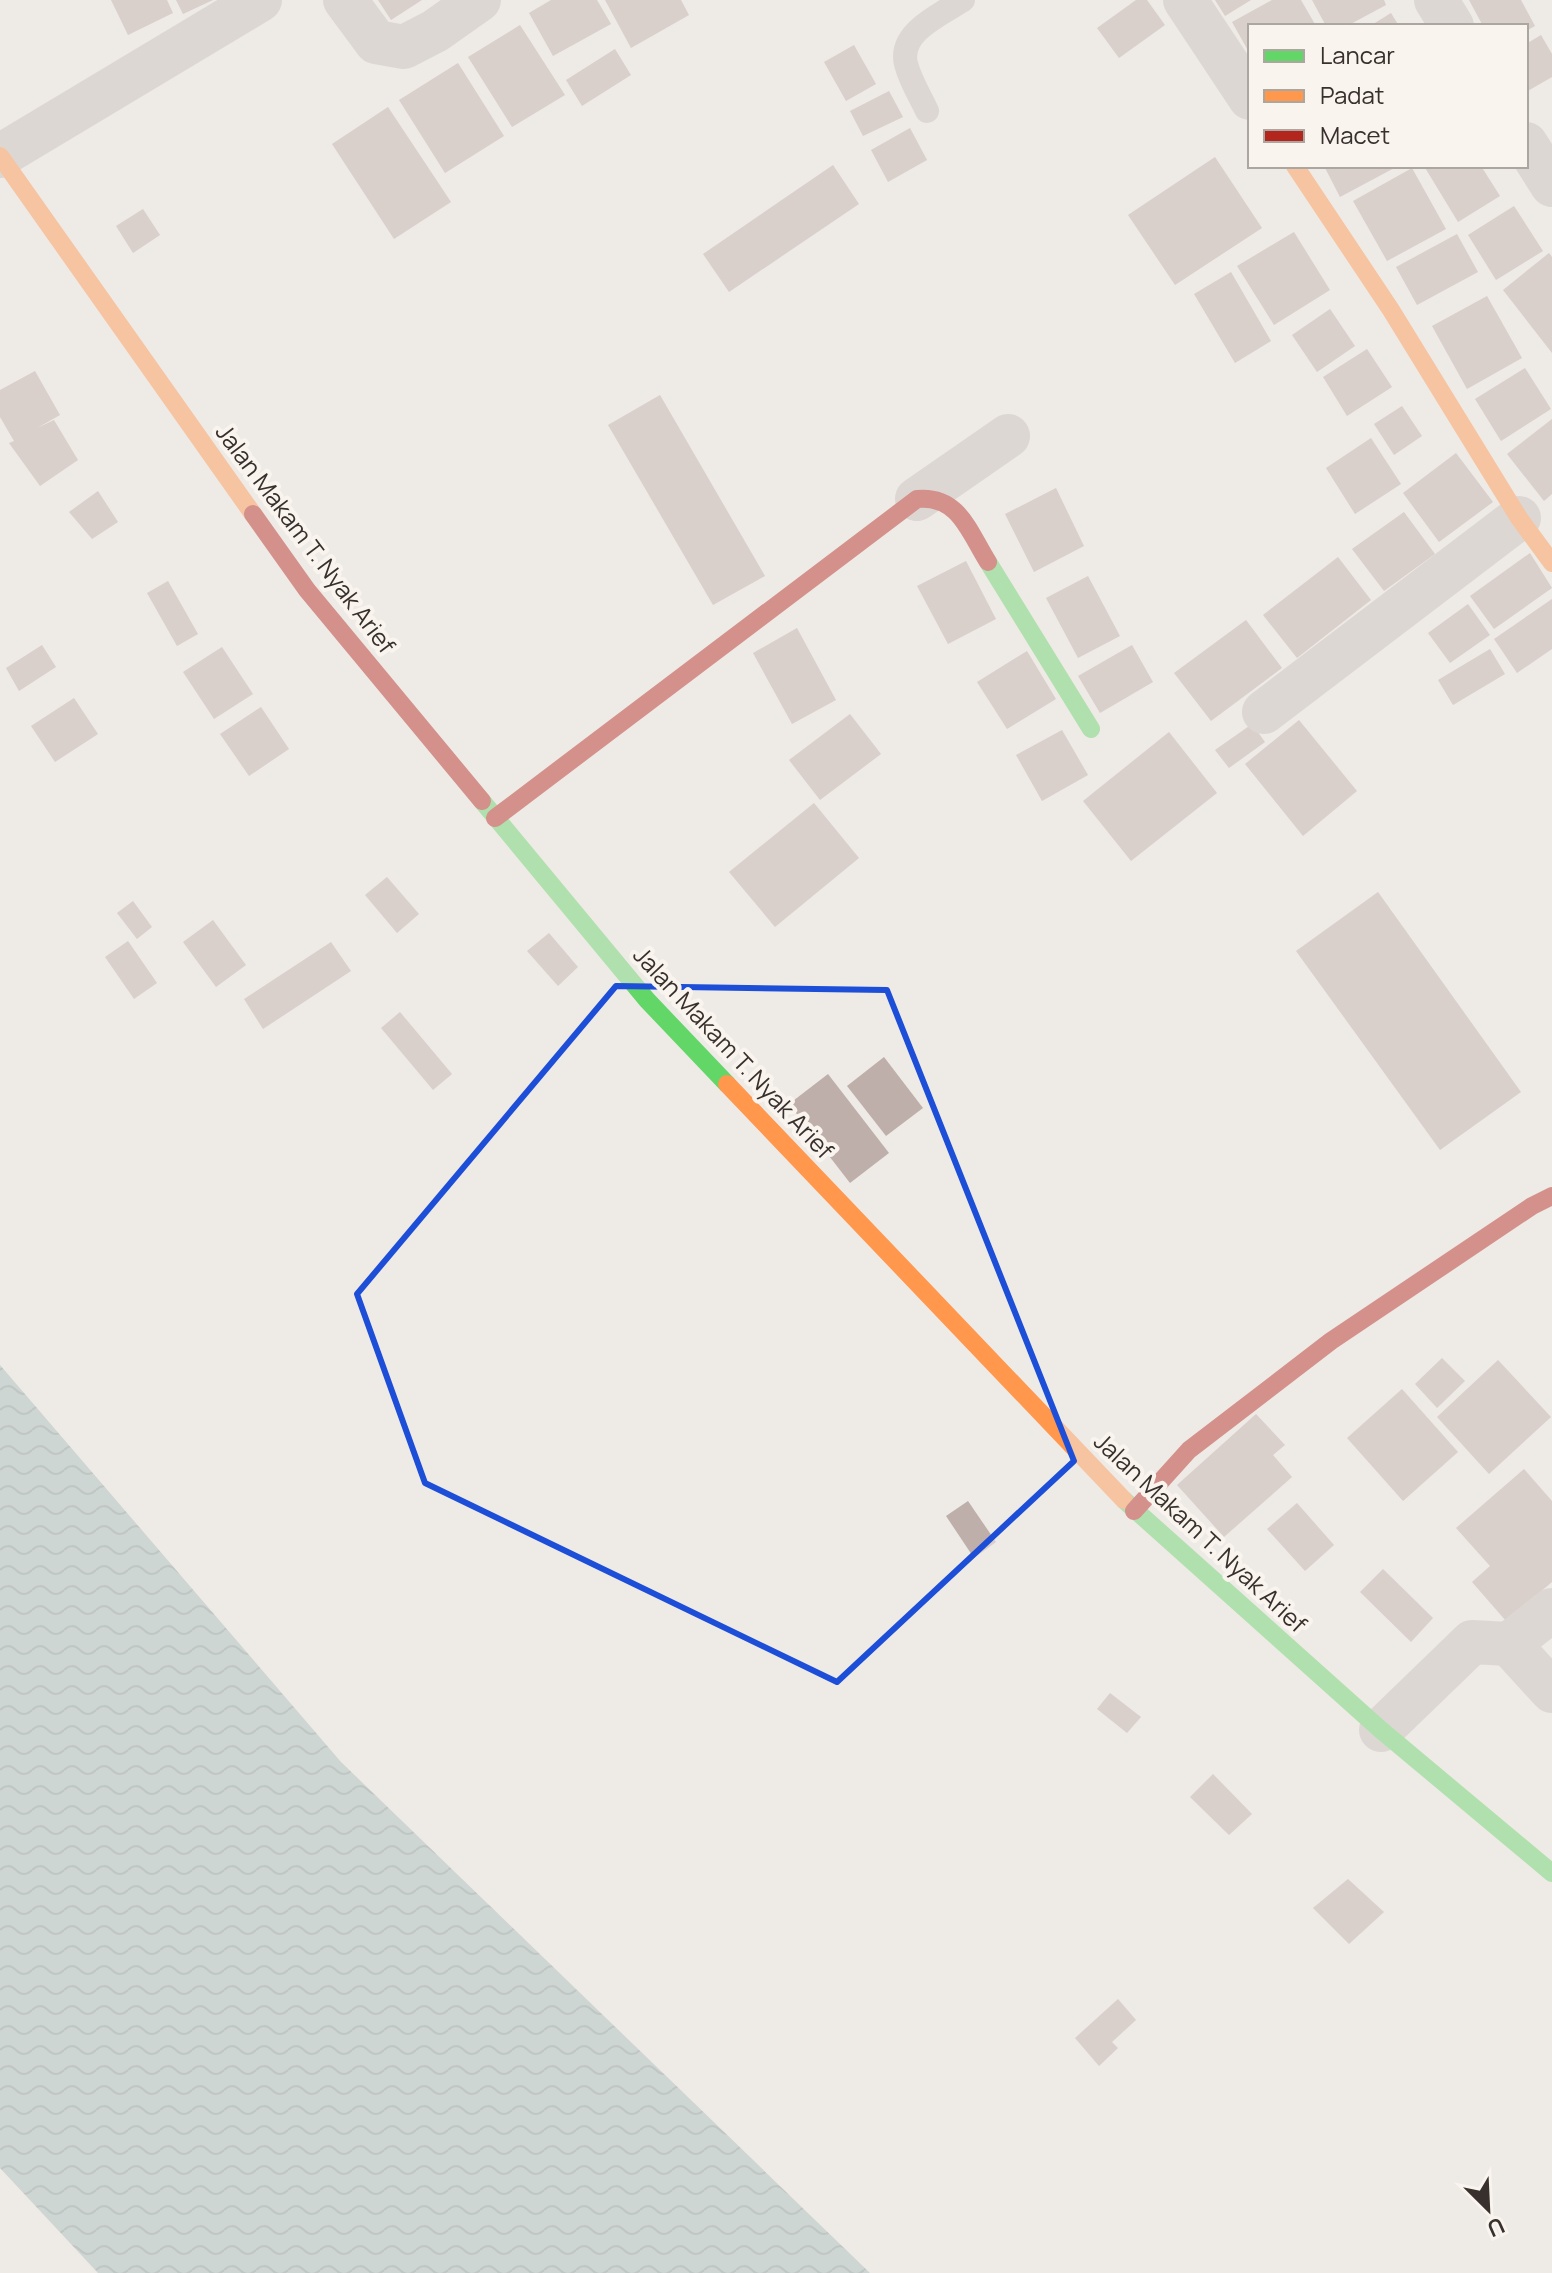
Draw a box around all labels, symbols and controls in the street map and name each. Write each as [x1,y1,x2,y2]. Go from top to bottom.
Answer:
legend [1248,24,1528,168]
text: Lancar [1320,38,1395,71]
text: Padat [1320,78,1384,111]
text: Macet [1320,118,1390,151]
street label: Jalan Makam T. Nyak Arief [209,416,404,660]
street label: Jalan Makam T. Nyak Arief [627,938,842,1166]
street label: Jalan Makam T. Nyak Arief [1087,1424,1315,1640]
north arrow [1448,2169,1528,2249]
text: U [1483,2210,1509,2244]

